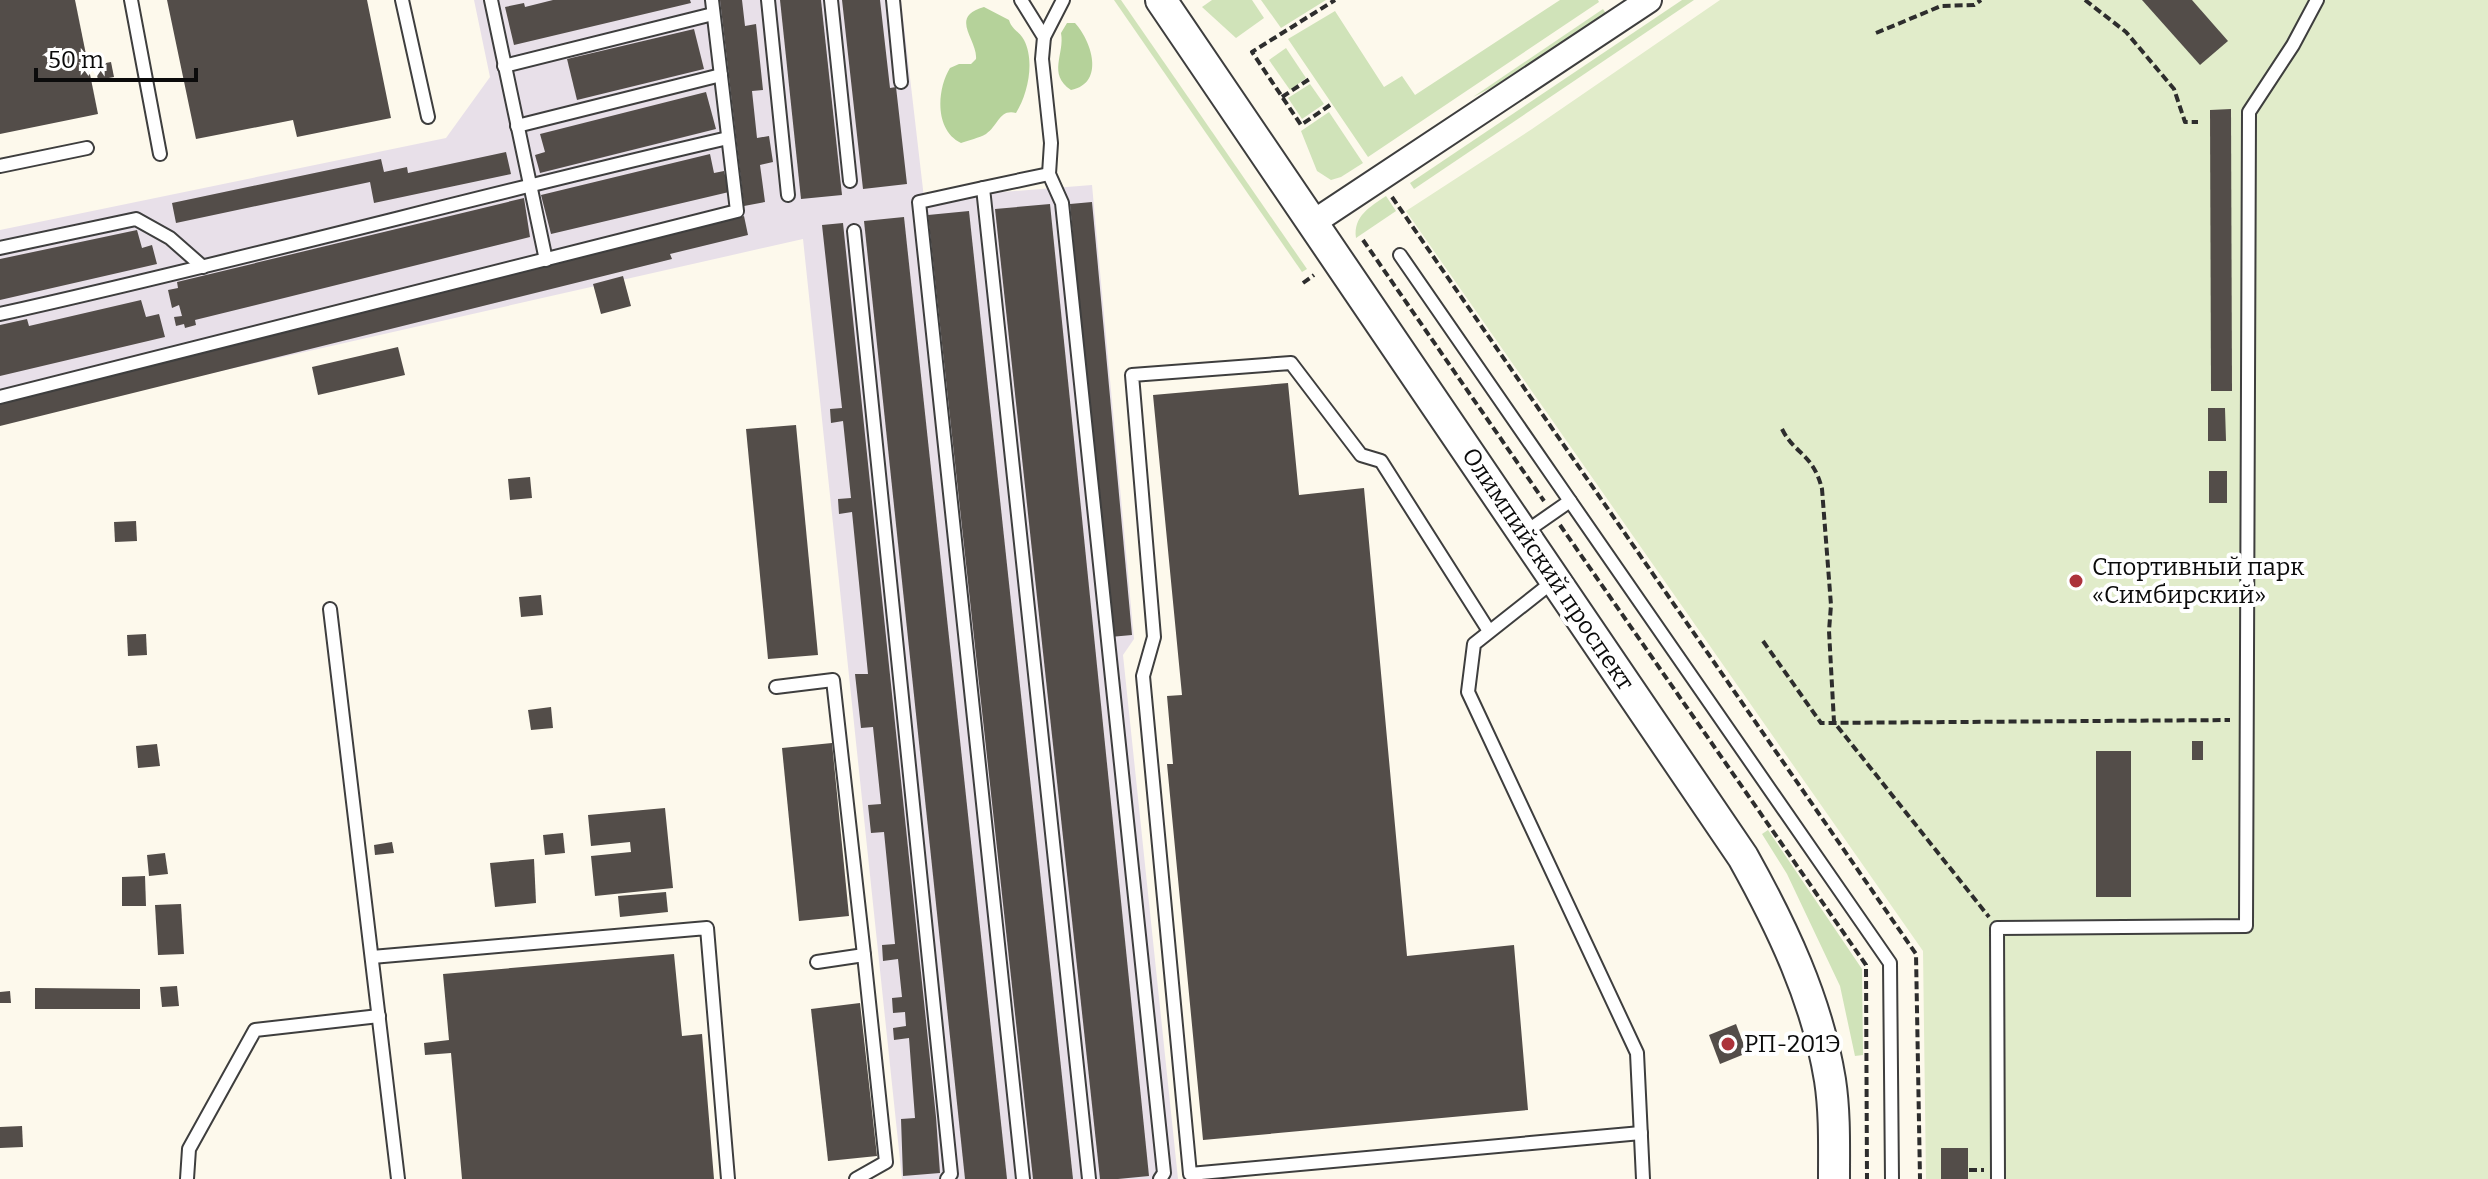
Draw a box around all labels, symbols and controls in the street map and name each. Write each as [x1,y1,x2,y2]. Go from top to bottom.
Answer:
scale bar [36,32,196,82]
text: 50 m [48,46,104,74]
street label: Олимпийский проспект [1456,443,1640,695]
place label: Спортивный парк «Симбирский» [2092,553,2304,609]
marker: Спортивный парк «Симбирский» [2067,572,2085,590]
place label: РП-201Э [1744,1030,1841,1058]
marker: РП-201Э [1719,1035,1737,1053]

